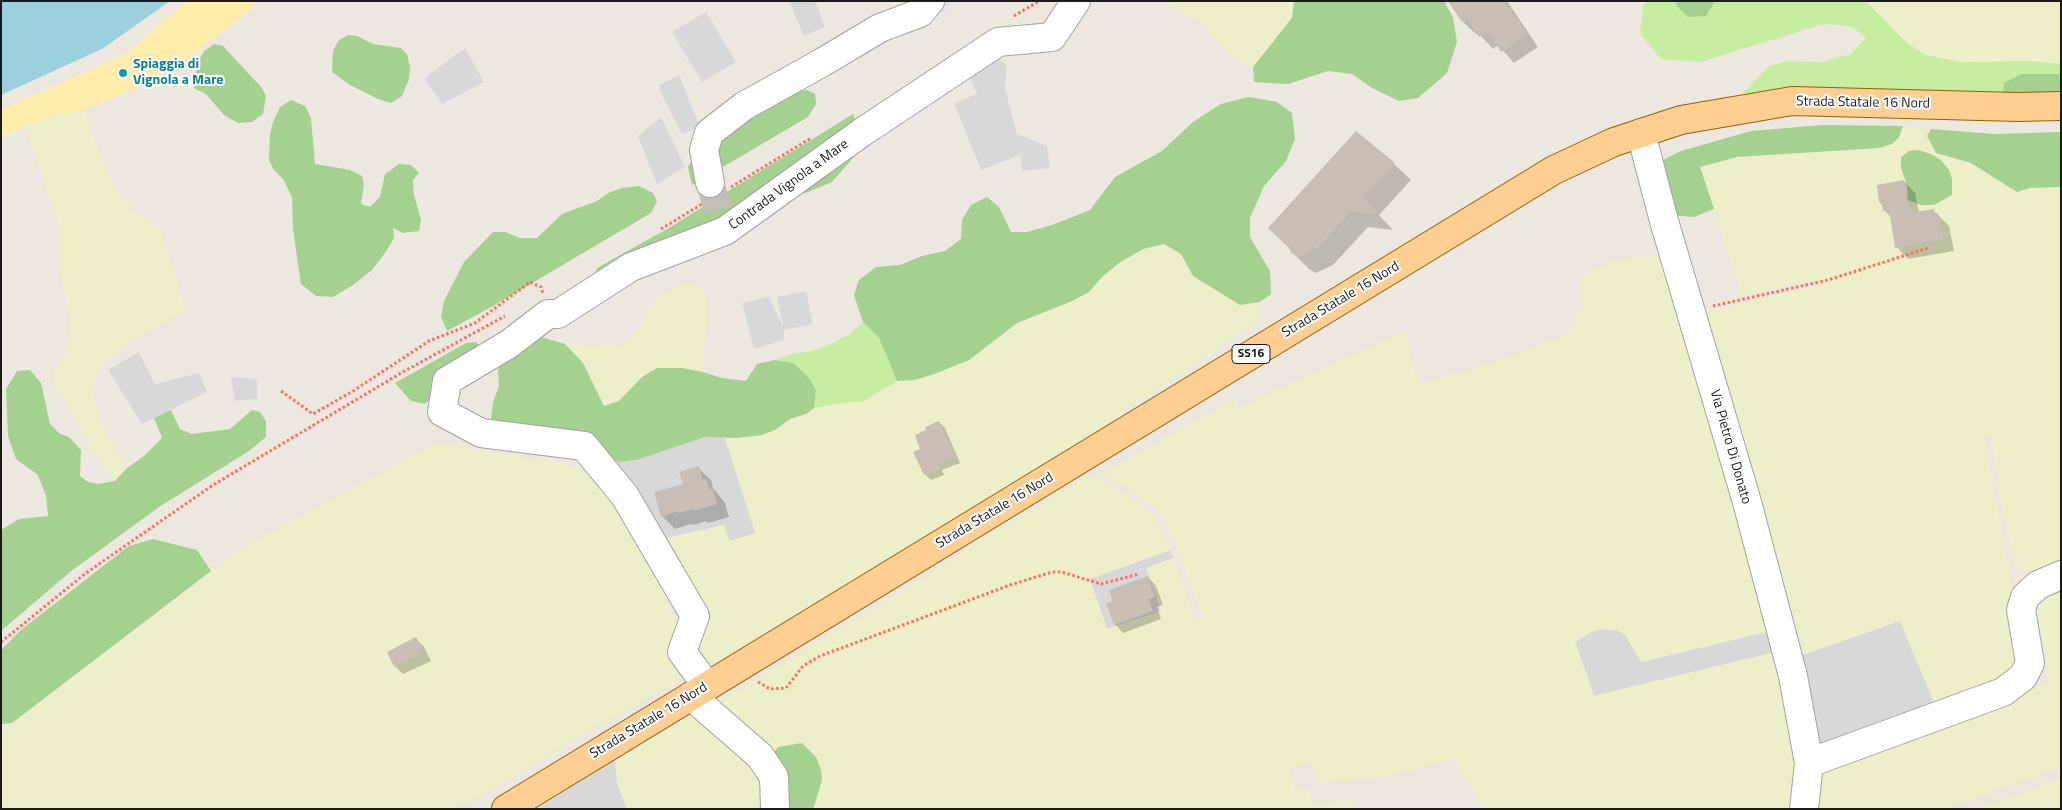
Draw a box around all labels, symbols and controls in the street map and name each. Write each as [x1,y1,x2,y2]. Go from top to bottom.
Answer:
place label: Spiaggia di Vignola a Mare [133,57,223,90]
marker: Spiaggia di Vignola a Mare [117,67,129,79]
street label: Strada Statale 16 Nord [1796,93,1930,113]
street label: Contrada Vignola a Mare [726,136,852,234]
street label: Strada Statale 16 Nord [1279,258,1403,342]
road number: SS16 [1232,344,1270,364]
street label: Via Pietro Di Donato [1706,388,1754,506]
street label: Strada Statale 16 Nord [933,469,1057,553]
street label: Strada Statale 16 Nord [587,679,711,763]

